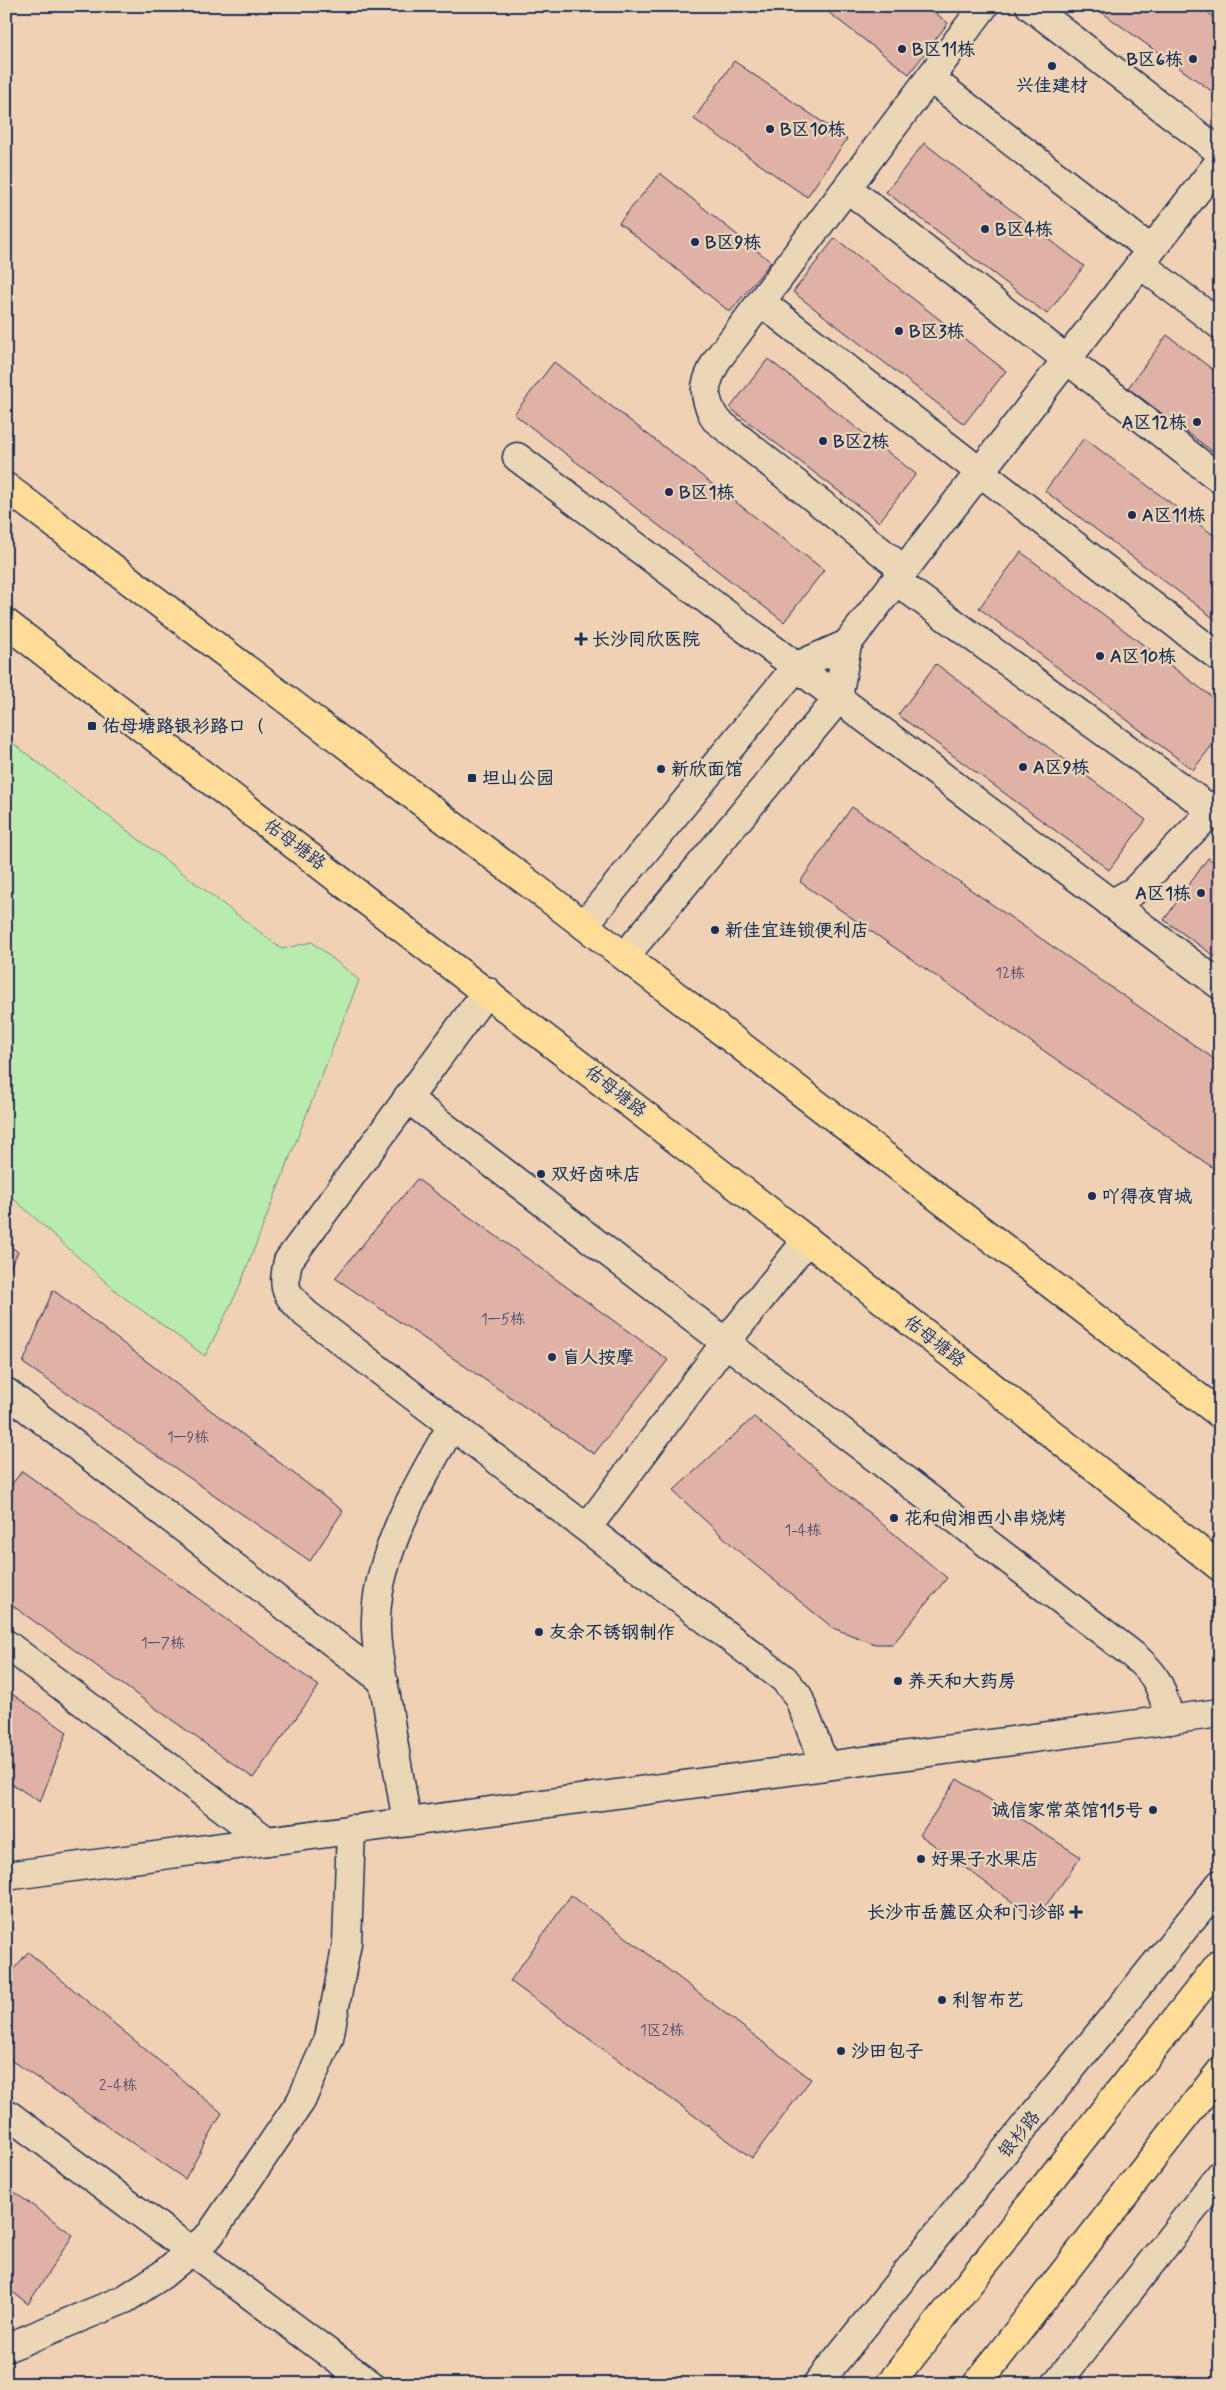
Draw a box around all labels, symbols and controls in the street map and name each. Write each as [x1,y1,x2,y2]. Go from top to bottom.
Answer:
place label: B区11栋 [912,38,975,62]
marker: B区11栋 [896,43,908,55]
place label: B区6栋 [1126,48,1183,72]
marker: B区6栋 [1187,53,1199,65]
marker: 兴佳建材 [1046,60,1058,72]
place label: 兴佳建材 [1016,74,1088,98]
place label: B区10栋 [780,118,846,142]
marker: B区10栋 [764,123,776,135]
place label: B区4栋 [995,218,1053,242]
marker: B区4栋 [979,223,991,235]
place label: B区9栋 [705,231,761,255]
marker: B区9栋 [689,236,701,248]
place label: B区3栋 [909,320,965,344]
marker: B区3栋 [893,325,905,337]
place label: A区12栋 [1122,411,1187,435]
marker: A区12栋 [1191,416,1203,428]
place label: B区2栋 [833,430,889,454]
marker: B区2栋 [817,435,829,447]
place label: B区1栋 [679,481,734,505]
marker: B区1栋 [663,486,675,498]
place label: A区11栋 [1142,504,1206,528]
marker: A区11栋 [1126,509,1138,521]
place label: 长沙同欣医院 [592,628,700,652]
marker: 长沙同欣医院 [574,632,588,646]
place label: A区10栋 [1110,645,1176,669]
marker: A区10栋 [1094,650,1106,662]
place label: 佑母塘路银衫路口（ [102,715,264,739]
marker: 佑母塘路银衫路口（ [86,720,98,732]
place label: A区9栋 [1033,756,1090,780]
place label: 新欣面馆 [671,758,743,782]
marker: A区9栋 [1017,761,1029,773]
marker: 新欣面馆 [655,763,667,775]
place label: 坦山公园 [482,767,554,791]
marker: 坦山公园 [466,772,478,784]
street label: 佑母塘路 [258,814,330,876]
place label: A区1栋 [1135,882,1191,906]
marker: A区1栋 [1195,887,1207,899]
place label: 新佳宜连锁便利店 [725,919,869,943]
marker: 新佳宜连锁便利店 [709,924,721,936]
house number: 12栋 [995,964,1025,984]
street label: 佑母塘路 [580,1060,651,1123]
place label: 双好卤味店 [551,1163,641,1187]
marker: 双好卤味店 [535,1168,547,1180]
place label: 吖得夜宵城 [1102,1185,1192,1209]
marker: 吖得夜宵城 [1086,1190,1098,1202]
house number: 1—5栋 [481,1310,525,1330]
street label: 佑母塘路 [899,1310,970,1373]
place label: 盲人按摩 [562,1346,634,1370]
marker: 盲人按摩 [546,1351,558,1363]
house number: 1—9栋 [167,1428,209,1448]
place label: 花和尚湘西小串烧烤 [904,1507,1066,1531]
marker: 花和尚湘西小串烧烤 [888,1512,900,1524]
house number: 1-4栋 [784,1521,822,1541]
place label: 友余不锈钢制作 [549,1621,675,1645]
marker: 友余不锈钢制作 [533,1626,545,1638]
house number: 1—7栋 [141,1634,185,1654]
place label: 养天和大药房 [908,1670,1016,1694]
marker: 养天和大药房 [892,1675,904,1687]
place label: 诚信家常菜馆115号 [991,1799,1143,1823]
marker: 诚信家常菜馆115号 [1147,1804,1159,1816]
place label: 好果子水果店 [931,1848,1039,1872]
marker: 好果子水果店 [915,1853,927,1865]
place label: 长沙市岳麓区众和门诊部 [867,1901,1065,1925]
marker: 长沙市岳麓区众和门诊部 [1069,1905,1083,1919]
place label: 利智布艺 [952,1989,1024,2013]
marker: 利智布艺 [936,1994,948,2006]
house number: 1区2栋 [640,2021,684,2041]
place label: 沙田包子 [851,2040,923,2064]
marker: 沙田包子 [835,2045,847,2057]
house number: 2-4栋 [99,2076,137,2096]
street label: 银杉路 [993,2106,1046,2163]

